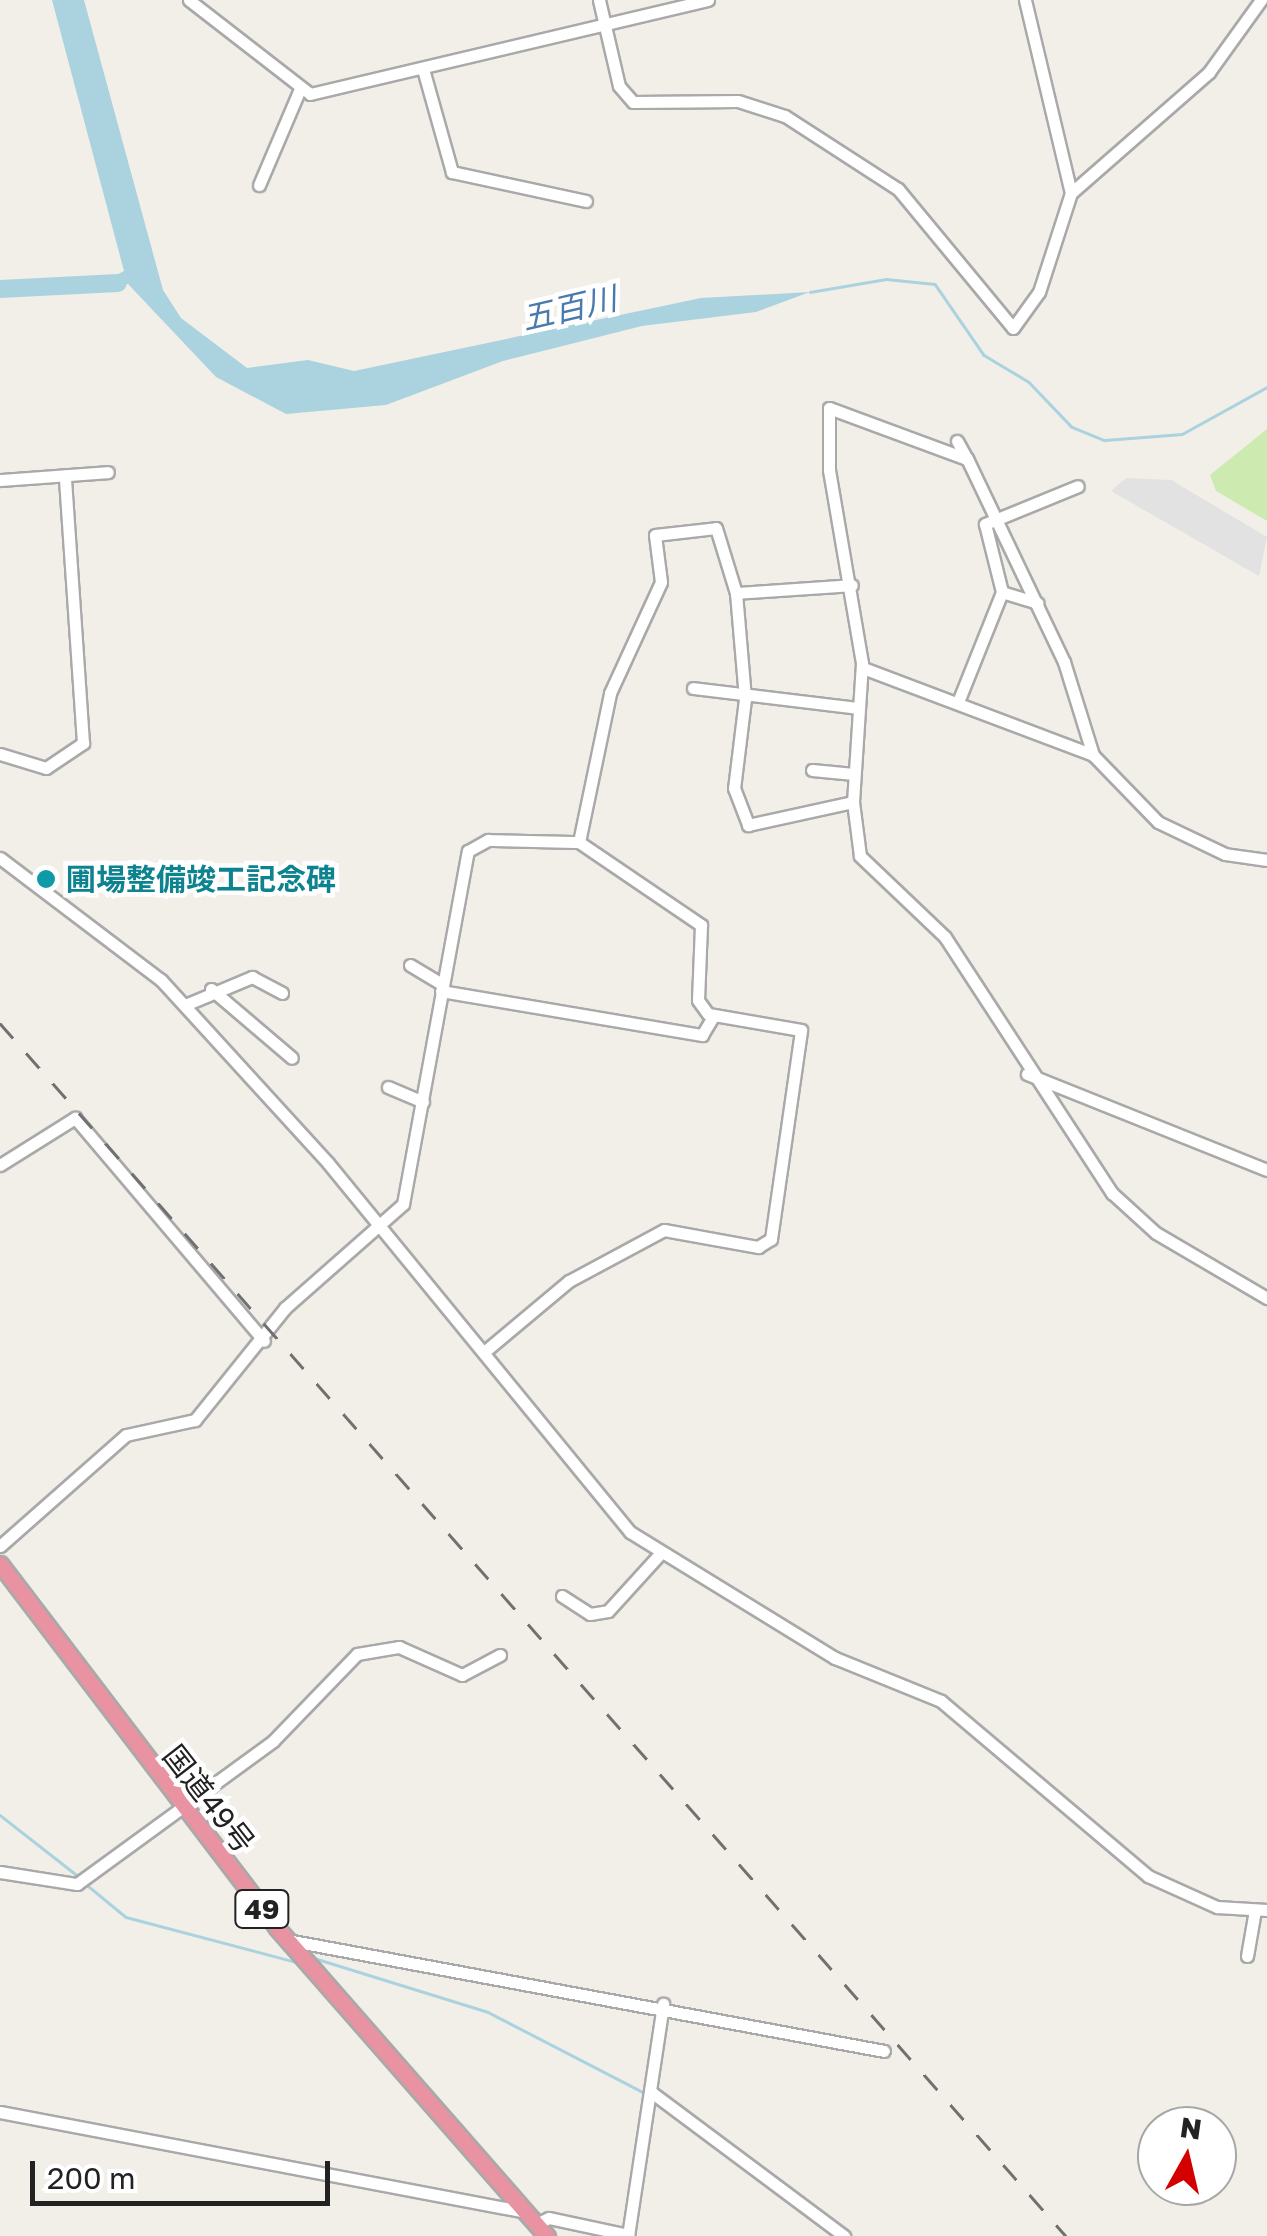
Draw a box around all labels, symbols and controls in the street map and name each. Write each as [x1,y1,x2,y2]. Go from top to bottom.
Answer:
water label: 五百川 [518,278,620,338]
place label: 圃場整備竣工記念碑 [66,861,336,897]
marker: 圃場整備竣工記念碑 [35,868,57,890]
street label: 国道49号 [156,1738,262,1860]
road number: 49 [232,1886,292,1932]
north arrow [1137,2106,1237,2206]
text: N [1178,2110,1204,2146]
scale bar [35,2141,335,2203]
text: 200 m [47,2160,136,2196]

